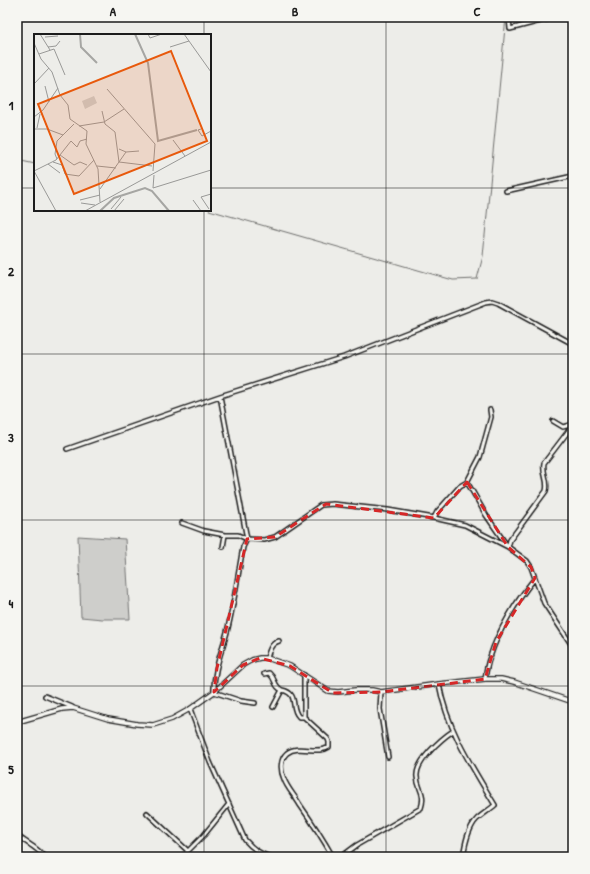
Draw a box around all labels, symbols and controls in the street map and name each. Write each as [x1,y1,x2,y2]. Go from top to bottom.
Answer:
text: A [110,2,117,20]
text: B [292,2,299,20]
text: C [473,2,481,20]
inset map [34,34,211,211]
text: 1 [9,96,14,114]
text: 2 [8,262,15,280]
text: 3 [8,428,14,446]
text: 4 [9,594,14,612]
text: 5 [8,760,14,778]

